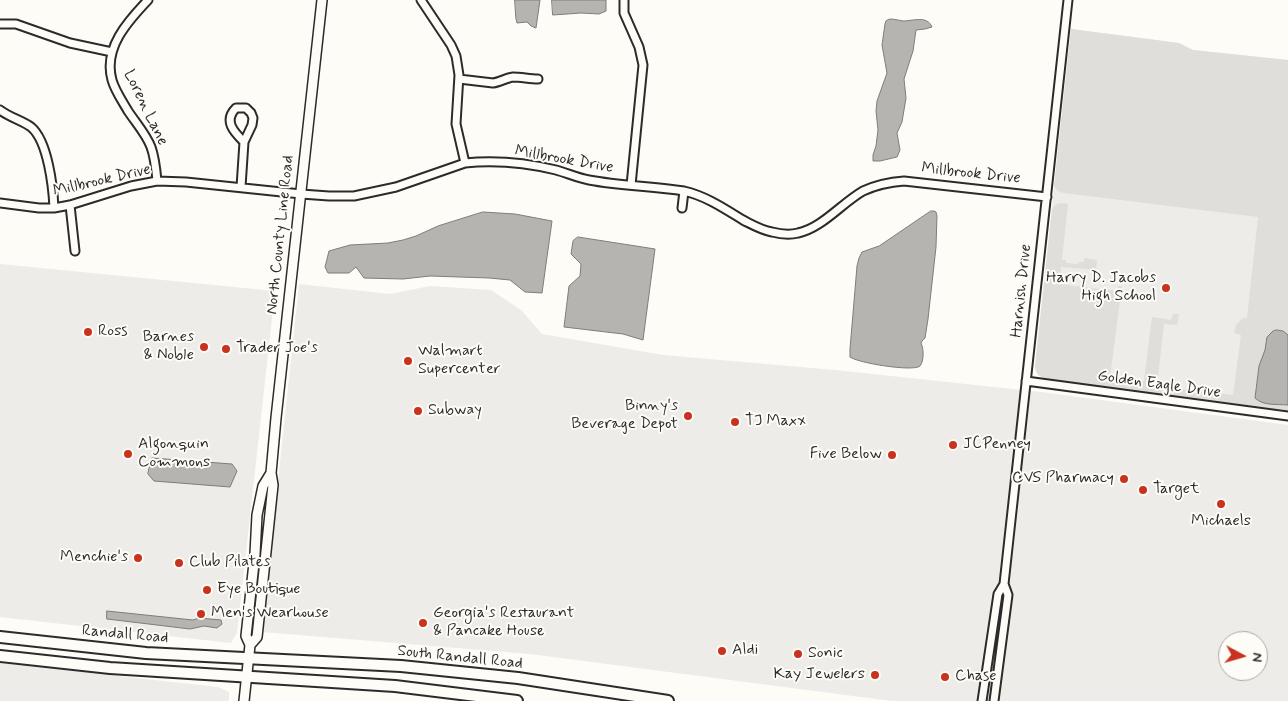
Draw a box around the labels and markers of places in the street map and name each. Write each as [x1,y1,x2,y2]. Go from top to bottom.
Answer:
place label: Harry D. Jacobs High School [1046,269,1156,307]
marker: Harry D. Jacobs High School [1160,282,1172,294]
place label: Ross [98,322,128,342]
marker: Ross [82,326,94,338]
place label: Barnes & Noble [143,328,194,366]
place label: Trader Joe's [236,339,318,359]
marker: Barnes & Noble [198,341,210,353]
place label: Walmart Supercenter [418,342,500,380]
marker: Trader Joe's [220,343,232,355]
marker: Walmart Supercenter [402,355,414,367]
place label: Binny's Beverage Depot [571,397,678,435]
place label: Subway [428,401,482,421]
marker: Subway [412,405,424,417]
marker: Binny's Beverage Depot [682,410,694,422]
place label: TJ Maxx [745,412,806,432]
marker: TJ Maxx [729,416,741,428]
place label: Algonquin Commons [138,435,210,473]
place label: JCPenney [963,435,1031,455]
marker: JCPenney [947,439,959,451]
place label: Five Below [810,445,882,465]
marker: Algonquin Commons [122,448,134,460]
marker: Five Below [886,449,898,461]
place label: CVS Pharmacy [1012,469,1114,489]
marker: CVS Pharmacy [1118,473,1130,485]
place label: Target [1153,480,1199,500]
marker: Target [1137,484,1149,496]
marker: Michaels [1215,498,1227,510]
place label: Michaels [1191,512,1251,532]
place label: Menchie's [60,548,128,568]
marker: Menchie's [132,552,144,564]
place label: Club Pilates [189,553,270,573]
marker: Club Pilates [173,557,185,569]
place label: Eye Boutique [217,580,300,600]
marker: Eye Boutique [201,584,213,596]
place label: Men's Wearhouse [211,604,329,624]
place label: Georgia's Restaurant & Pancake House [433,604,574,642]
marker: Men's Wearhouse [195,608,207,620]
marker: Georgia's Restaurant & Pancake House [417,617,429,629]
place label: Aldi [732,641,758,661]
place label: Sonic [808,644,843,664]
marker: Aldi [716,645,728,657]
marker: Sonic [792,648,804,660]
place label: Kay Jewelers [774,665,865,685]
place label: Chase [955,667,996,687]
marker: Kay Jewelers [869,669,881,681]
marker: Chase [939,671,951,683]

